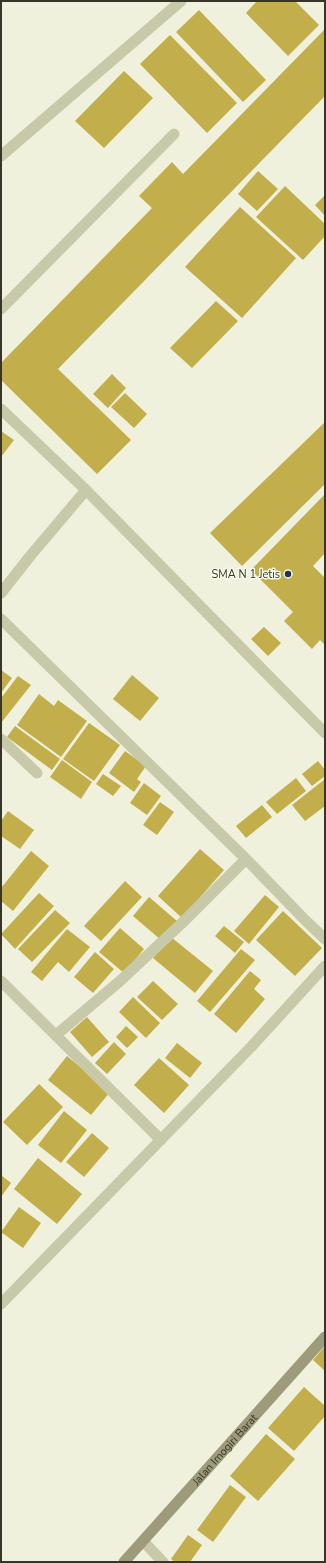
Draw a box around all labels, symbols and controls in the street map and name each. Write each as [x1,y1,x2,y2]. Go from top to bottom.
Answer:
place label: SMA N 1 Jetis [211,567,280,582]
marker: SMA N 1 Jetis [283,569,293,579]
street label: Jalan Imogiri Barat [188,1410,261,1489]

